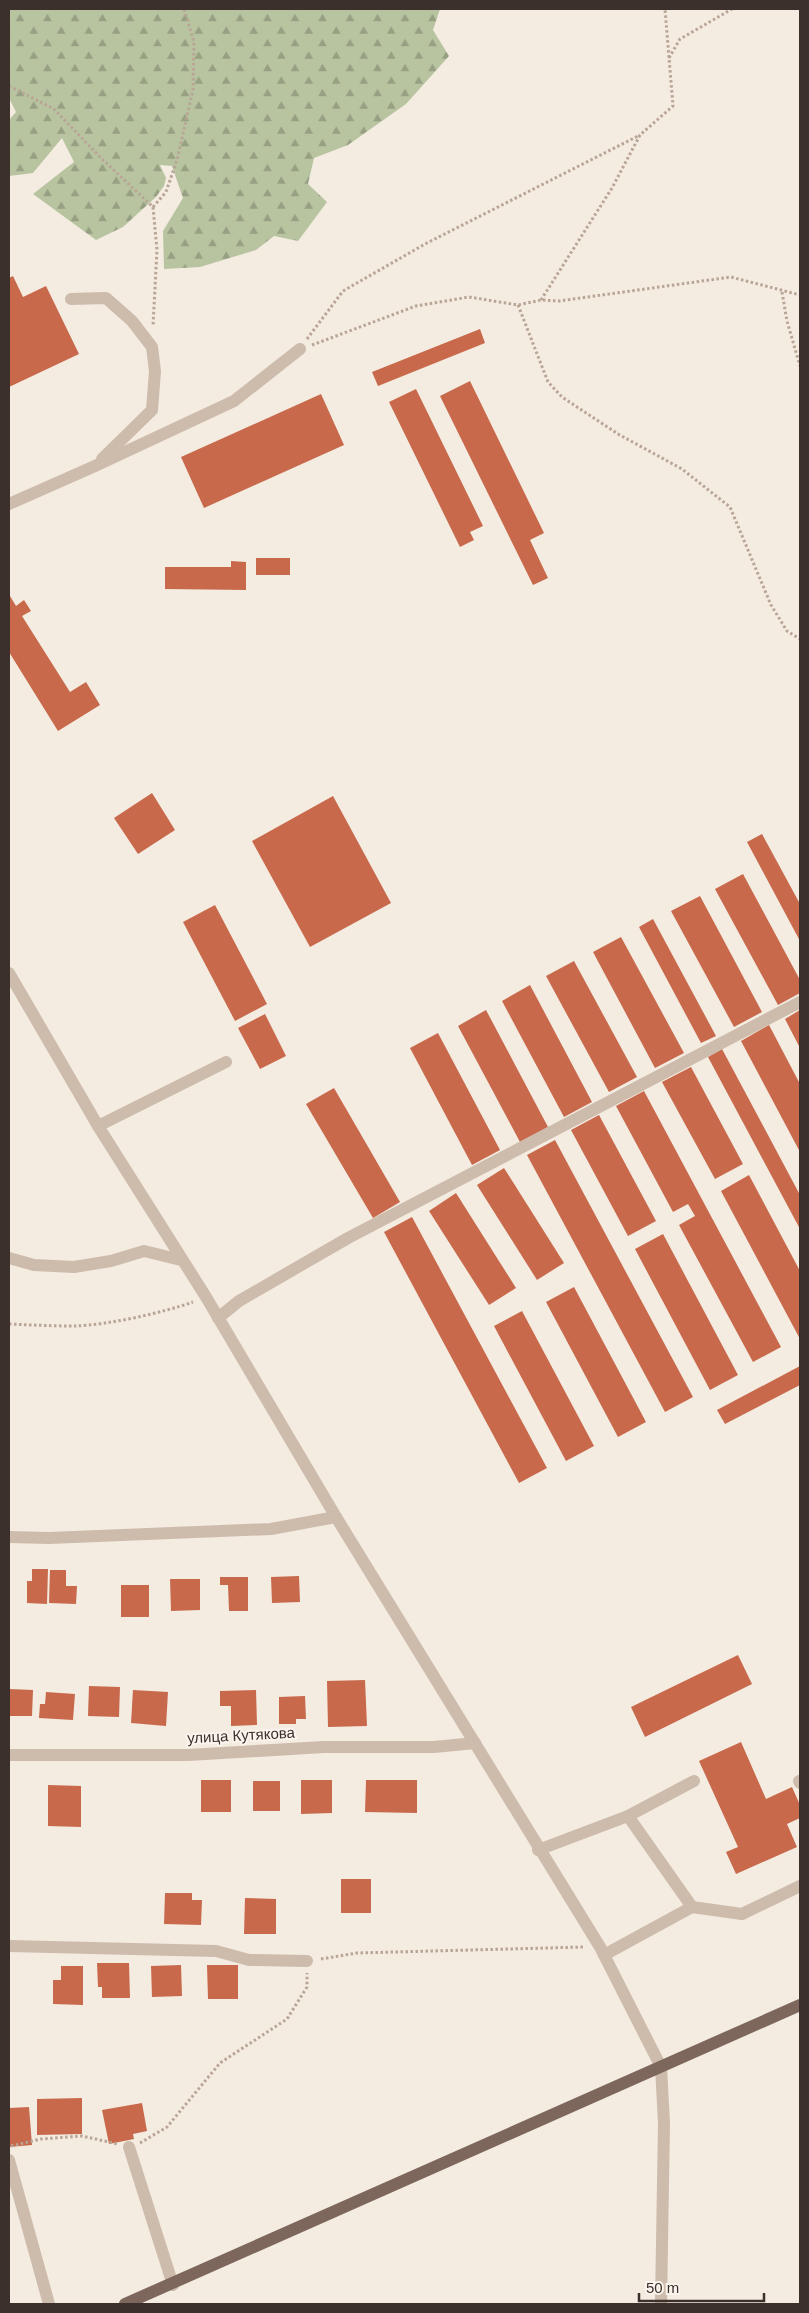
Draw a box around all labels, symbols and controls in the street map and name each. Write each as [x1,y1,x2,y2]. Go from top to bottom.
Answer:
street label: улица Кутякова [187,1724,296,1746]
scale bar [639,2270,764,2302]
text: 50 m [646,2279,679,2296]

